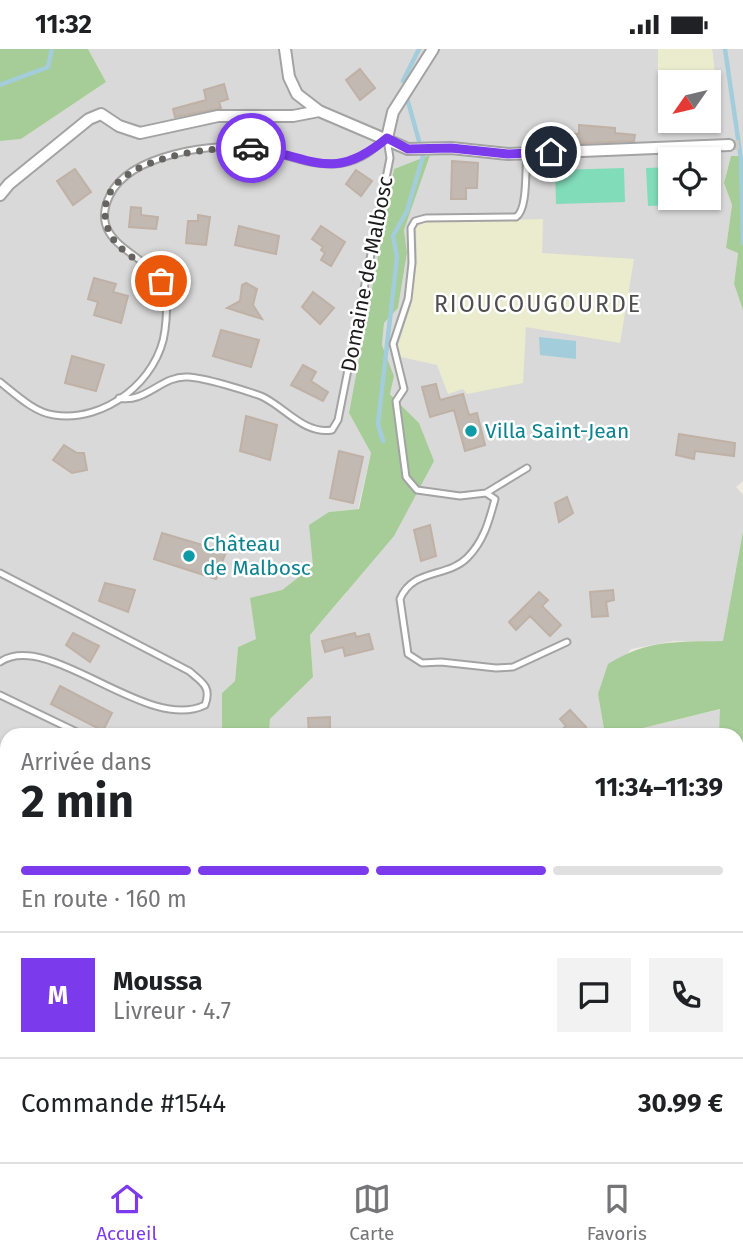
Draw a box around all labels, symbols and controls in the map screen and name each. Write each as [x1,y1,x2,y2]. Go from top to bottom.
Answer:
text: 11:32 [35,9,92,40]
north arrow [658,70,721,133]
map controls [658,70,721,210]
courier [216,113,286,183]
pin [521,122,581,182]
icon: car [232,129,270,167]
icon: home [532,133,570,171]
button: locate [658,147,721,210]
street label: Domaine de Malbosc [335,174,399,374]
pin [131,251,191,311]
icon: bag [142,262,180,300]
district label: RIOUCOUGOURDE [434,290,642,318]
place label: Villa Saint-Jean [485,418,629,444]
marker: Villa Saint-Jean [463,423,479,439]
place label: Château de Malbosc [203,531,311,581]
marker: Château de Malbosc [181,548,197,564]
text: Arrivée dans [21,748,151,776]
text: 11:34–11:39 [595,772,723,803]
text: 2 min [21,774,134,829]
text: En route · 160 m [21,885,187,913]
button: chat [557,958,631,1032]
button: phone [649,958,723,1032]
text: Moussa [113,966,202,997]
text: M [48,980,68,1011]
text: Livreur · 4.7 [113,997,231,1025]
text: Commande #1544 [21,1088,226,1119]
text: 30.99 € [638,1088,723,1119]
tab: Accueil [96,1180,157,1245]
tab: Carte [349,1180,394,1245]
tab: Favoris [587,1180,647,1245]

